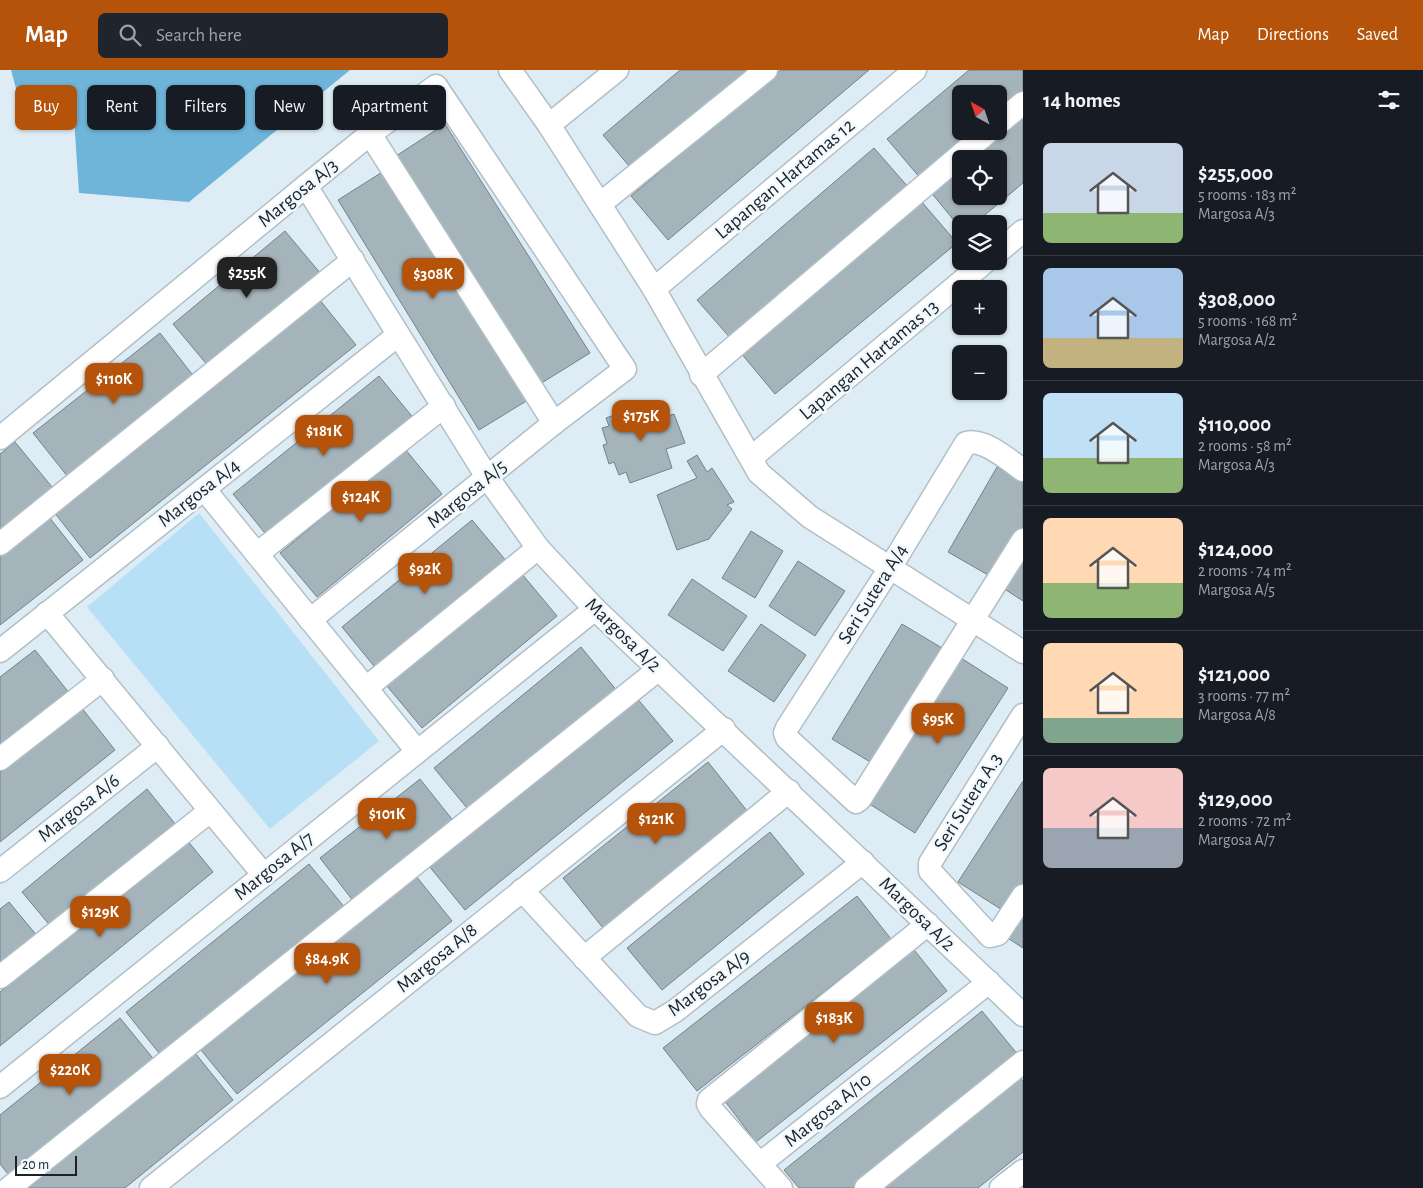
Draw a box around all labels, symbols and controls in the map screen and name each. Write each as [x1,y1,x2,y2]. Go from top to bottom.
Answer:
search box [98,13,448,58]
icon: search [116,21,144,49]
text: Map [25,23,68,47]
text: Search here [156,26,242,45]
text: Map [1198,26,1229,44]
text: Directions [1257,26,1329,44]
text: Saved [1357,26,1398,44]
chip: Buy [15,85,77,130]
chip: Rent [87,85,156,130]
chip: Filters [166,85,245,130]
chip: New [255,85,323,130]
chip: Apartment [333,85,446,130]
north arrow [952,85,1008,140]
map controls [952,85,1007,400]
icon: filters [1375,86,1403,114]
text: 14 homes [1043,90,1121,111]
street label: Lapangan Hartamas 12 [711,115,859,243]
button: locate [952,150,1007,205]
street label: Margosa A/3 [254,155,342,231]
icon: home [1083,163,1143,223]
text: $255,000 [1198,163,1273,184]
text: 5 rooms · 183 m² [1198,187,1296,203]
text: Margosa A/3 [1198,206,1275,222]
button: layers [952,215,1007,270]
pin: $255K [212,256,282,299]
pin: $308K [398,258,468,300]
text: $255K [228,265,266,281]
text: $308K [413,266,453,282]
button: + [952,280,1007,335]
icon: home [1083,288,1143,348]
text: $308,000 [1198,289,1275,310]
street label: Lapangan Hartamas 13 [796,296,942,424]
text: 5 rooms · 168 m² [1198,313,1297,329]
text: Margosa A/2 [1198,332,1276,348]
button: − [952,345,1007,400]
pin: $110K [79,362,149,405]
text: $110K [96,371,132,387]
pin: $175K [606,400,676,442]
text: $175K [623,408,659,424]
icon: home [1083,413,1143,473]
pin: $181K [289,414,359,457]
text: $110,000 [1198,414,1271,435]
text: $181K [306,423,342,439]
text: 2 rooms · 58 m² [1198,438,1292,454]
street label: Margosa A/4 [154,455,244,531]
street label: Margosa A/5 [423,456,511,532]
text: Margosa A/3 [1198,457,1275,473]
pin: $124K [326,480,396,523]
text: $124K [342,489,380,505]
icon: home [1083,538,1143,598]
text: $124,000 [1198,539,1273,560]
street label: Seri Sutera A/4 [834,541,912,647]
pin: $92K [395,552,455,595]
text: $92K [409,561,441,577]
text: 2 rooms · 74 m² [1198,563,1292,579]
text: Margosa A/5 [1198,582,1275,598]
street label: Margosa A/2 [581,594,665,676]
icon: home [1083,663,1143,723]
text: $121,000 [1198,664,1270,685]
text: 3 rooms · 77 m² [1198,688,1290,704]
pin: $95K [908,702,968,745]
text: Margosa A/8 [1198,707,1276,723]
text: $95K [922,711,954,727]
street label: Seri Sutera A.3 [930,750,1006,854]
street label: Margosa A/6 [35,770,123,846]
icon: home [1083,788,1143,848]
text: $129,000 [1198,789,1273,810]
pin: $101K [352,798,422,840]
pin: $121K [621,802,691,845]
text: $101K [369,806,405,822]
text: $121K [638,811,674,827]
text: 2 rooms · 72 m² [1198,813,1291,829]
street label: Margosa A/7 [230,828,318,904]
text: Margosa A/7 [1198,832,1275,848]
street label: Margosa A/2 [875,873,959,955]
pin: $129K [65,896,135,938]
text: $129K [81,904,119,920]
street label: Margosa A/8 [393,920,481,996]
pin: $84.9K [286,942,368,985]
street label: Margosa A/9 [664,946,754,1020]
text: $84.9K [305,951,349,967]
pin: $183K [799,1002,869,1044]
text: $183K [815,1010,853,1026]
pin: $220K [35,1054,105,1096]
text: $220K [50,1062,90,1078]
street label: Margosa A/10 [781,1069,875,1151]
scale bar [15,1153,78,1176]
text: 20 m [22,1158,49,1172]

